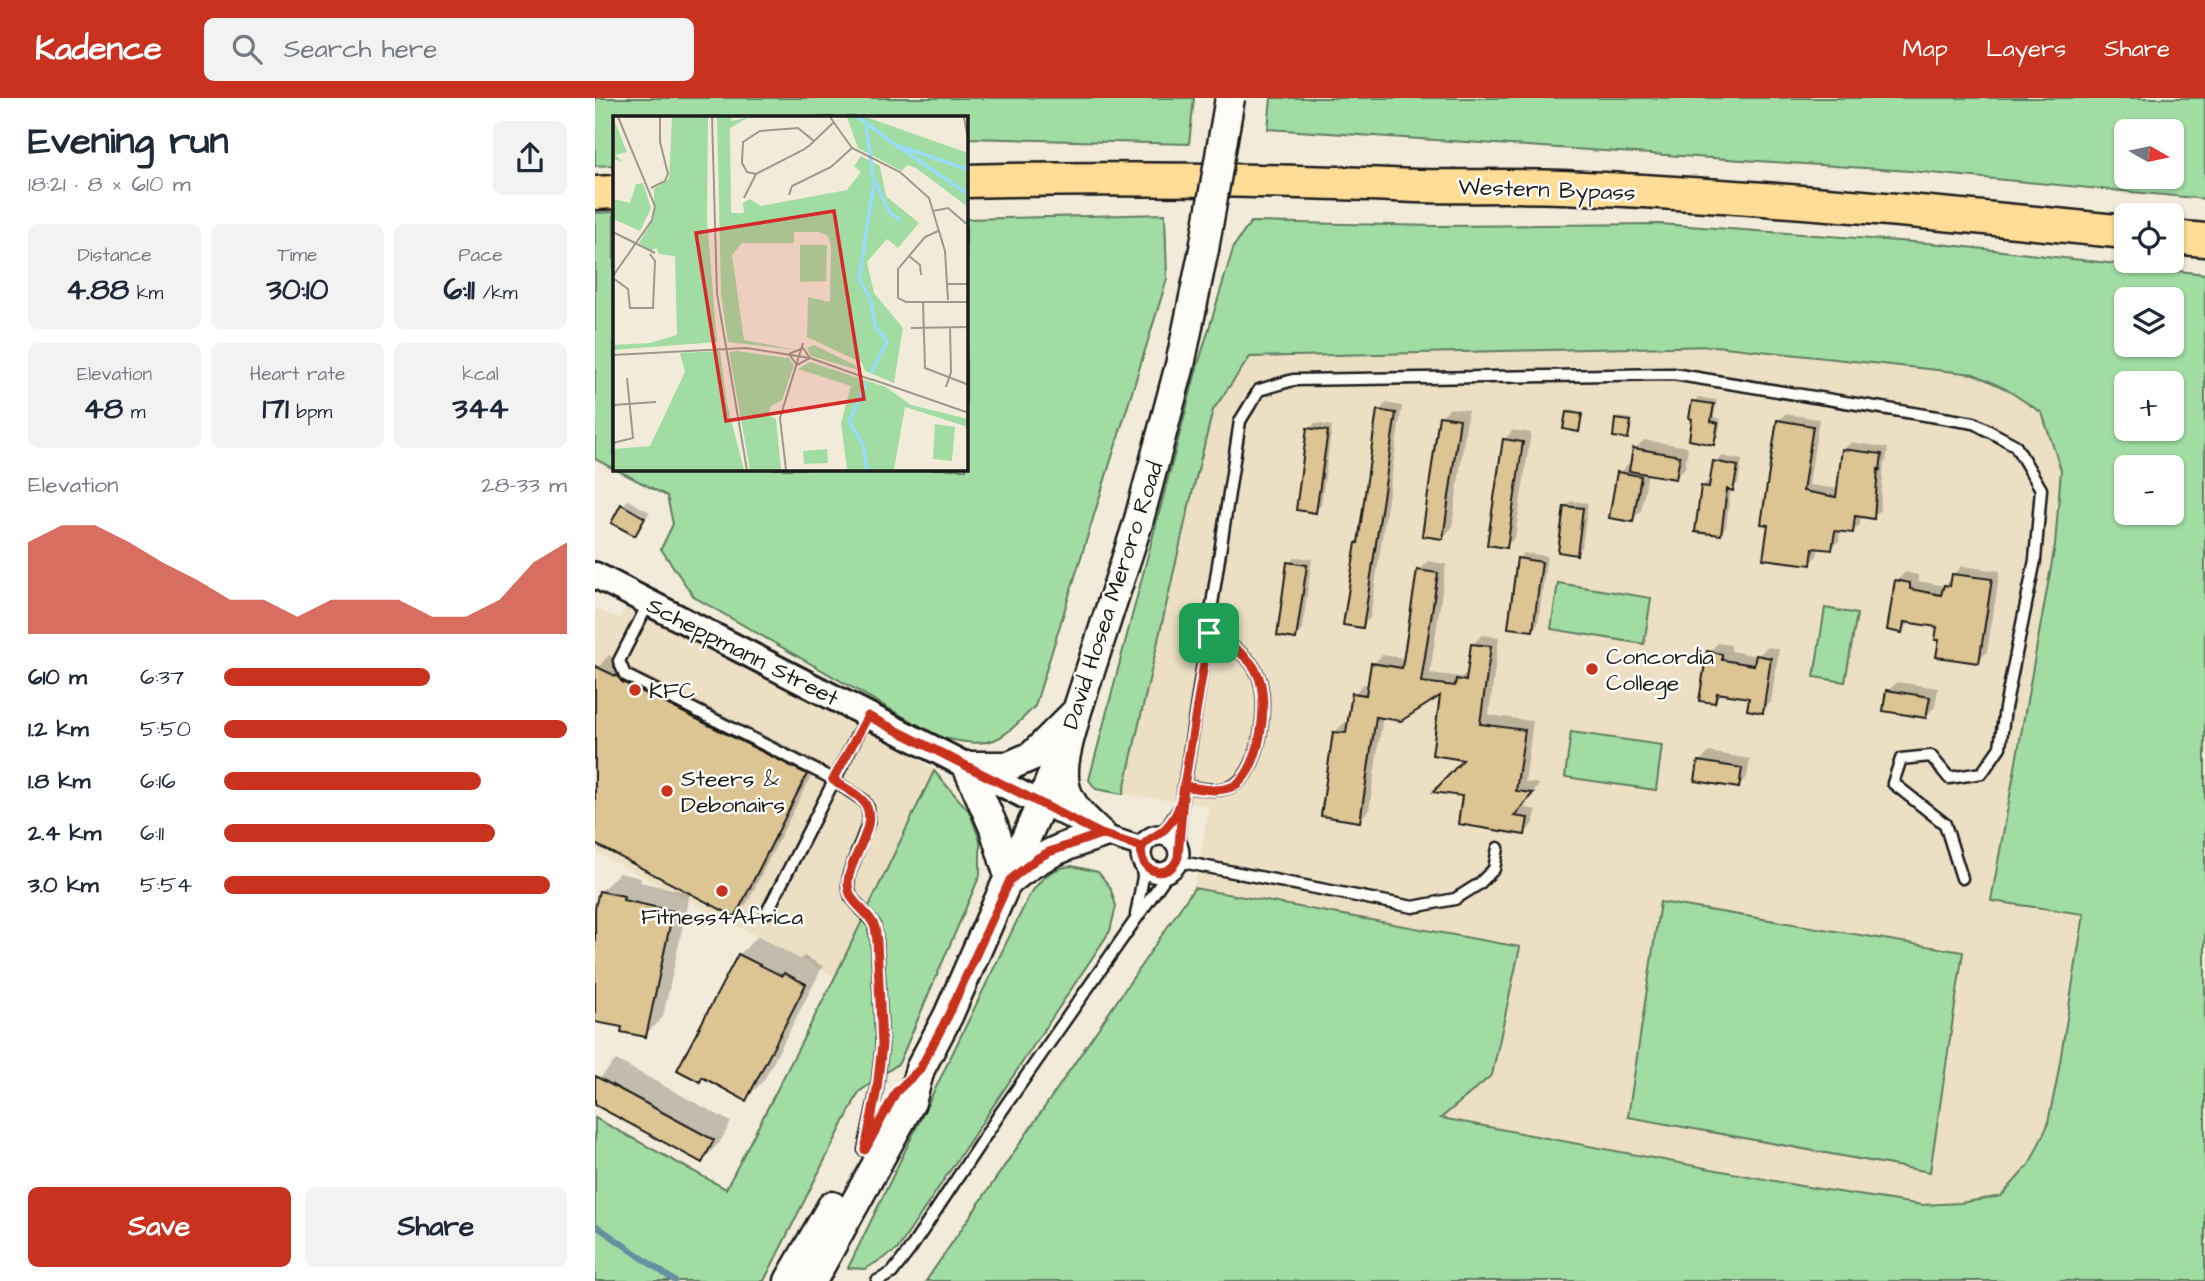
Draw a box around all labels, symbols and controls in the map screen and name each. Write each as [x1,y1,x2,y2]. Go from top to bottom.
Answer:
search box [204,18,694,81]
text: Kadence [35,26,162,72]
icon: search [228,30,266,68]
text: Search here [284,31,437,67]
text: Map [1903,32,1948,66]
text: Layers [1986,32,2066,66]
text: Share [2104,32,2170,66]
text: Evening run [28,116,229,168]
inset map [613,116,968,471]
north arrow [2114,119,2184,189]
map controls [2114,119,2184,525]
button: share [493,121,567,195]
text: 18:21 · 8 × 610 m [28,168,191,200]
street label: Western Bypass [1458,171,1636,210]
button: locate [2114,203,2184,273]
text: Distance [78,242,151,269]
text: Time [278,242,317,269]
text: Pace [458,242,503,269]
text: 4.88 [66,269,129,311]
text: 30:10 [267,269,328,311]
text: 6:11 [443,269,475,311]
text: km [129,280,163,307]
text: /km [475,280,518,307]
button: layers [2114,287,2184,357]
text: Elevation [77,361,152,388]
text: Heart rate [250,361,345,388]
text: kcal [462,361,499,388]
button: + [2114,371,2184,441]
text: 48 [83,388,123,430]
text: 171 [263,388,289,430]
text: 344 [452,388,509,430]
text: m [123,399,146,426]
text: bpm [289,399,332,426]
button: − [2114,455,2184,525]
street label: David Hosea Meroro Road [1055,457,1171,733]
text: Elevation [28,469,119,501]
text: 28–33 m [481,469,567,501]
street label: Scheppmann Street [641,590,845,714]
pin [1179,603,1239,663]
icon: arrive [1190,614,1228,652]
place label: Concordia College [1606,641,1714,700]
text: 610 m [28,661,87,693]
text: 6:37 [140,661,184,693]
marker: Concordia College [1584,661,1600,677]
place label: KFC [649,675,695,707]
marker: KFC [627,682,643,698]
text: 1.2 km [28,713,89,745]
text: 5:50 [140,713,191,745]
place label: Steers & Debonairs [681,763,785,821]
text: 1.8 km [28,765,90,797]
text: 6:16 [140,765,176,797]
marker: Steers & Debonairs [659,783,675,799]
text: 2.4 km [28,817,101,849]
text: 6:11 [140,817,164,849]
text: 3.0 km [28,869,99,901]
text: 5:54 [140,869,192,901]
marker: Fitness4Africa [714,883,730,899]
place label: Fitness4Africa [641,901,803,933]
button: Save [28,1187,291,1267]
button: Share [305,1187,567,1267]

